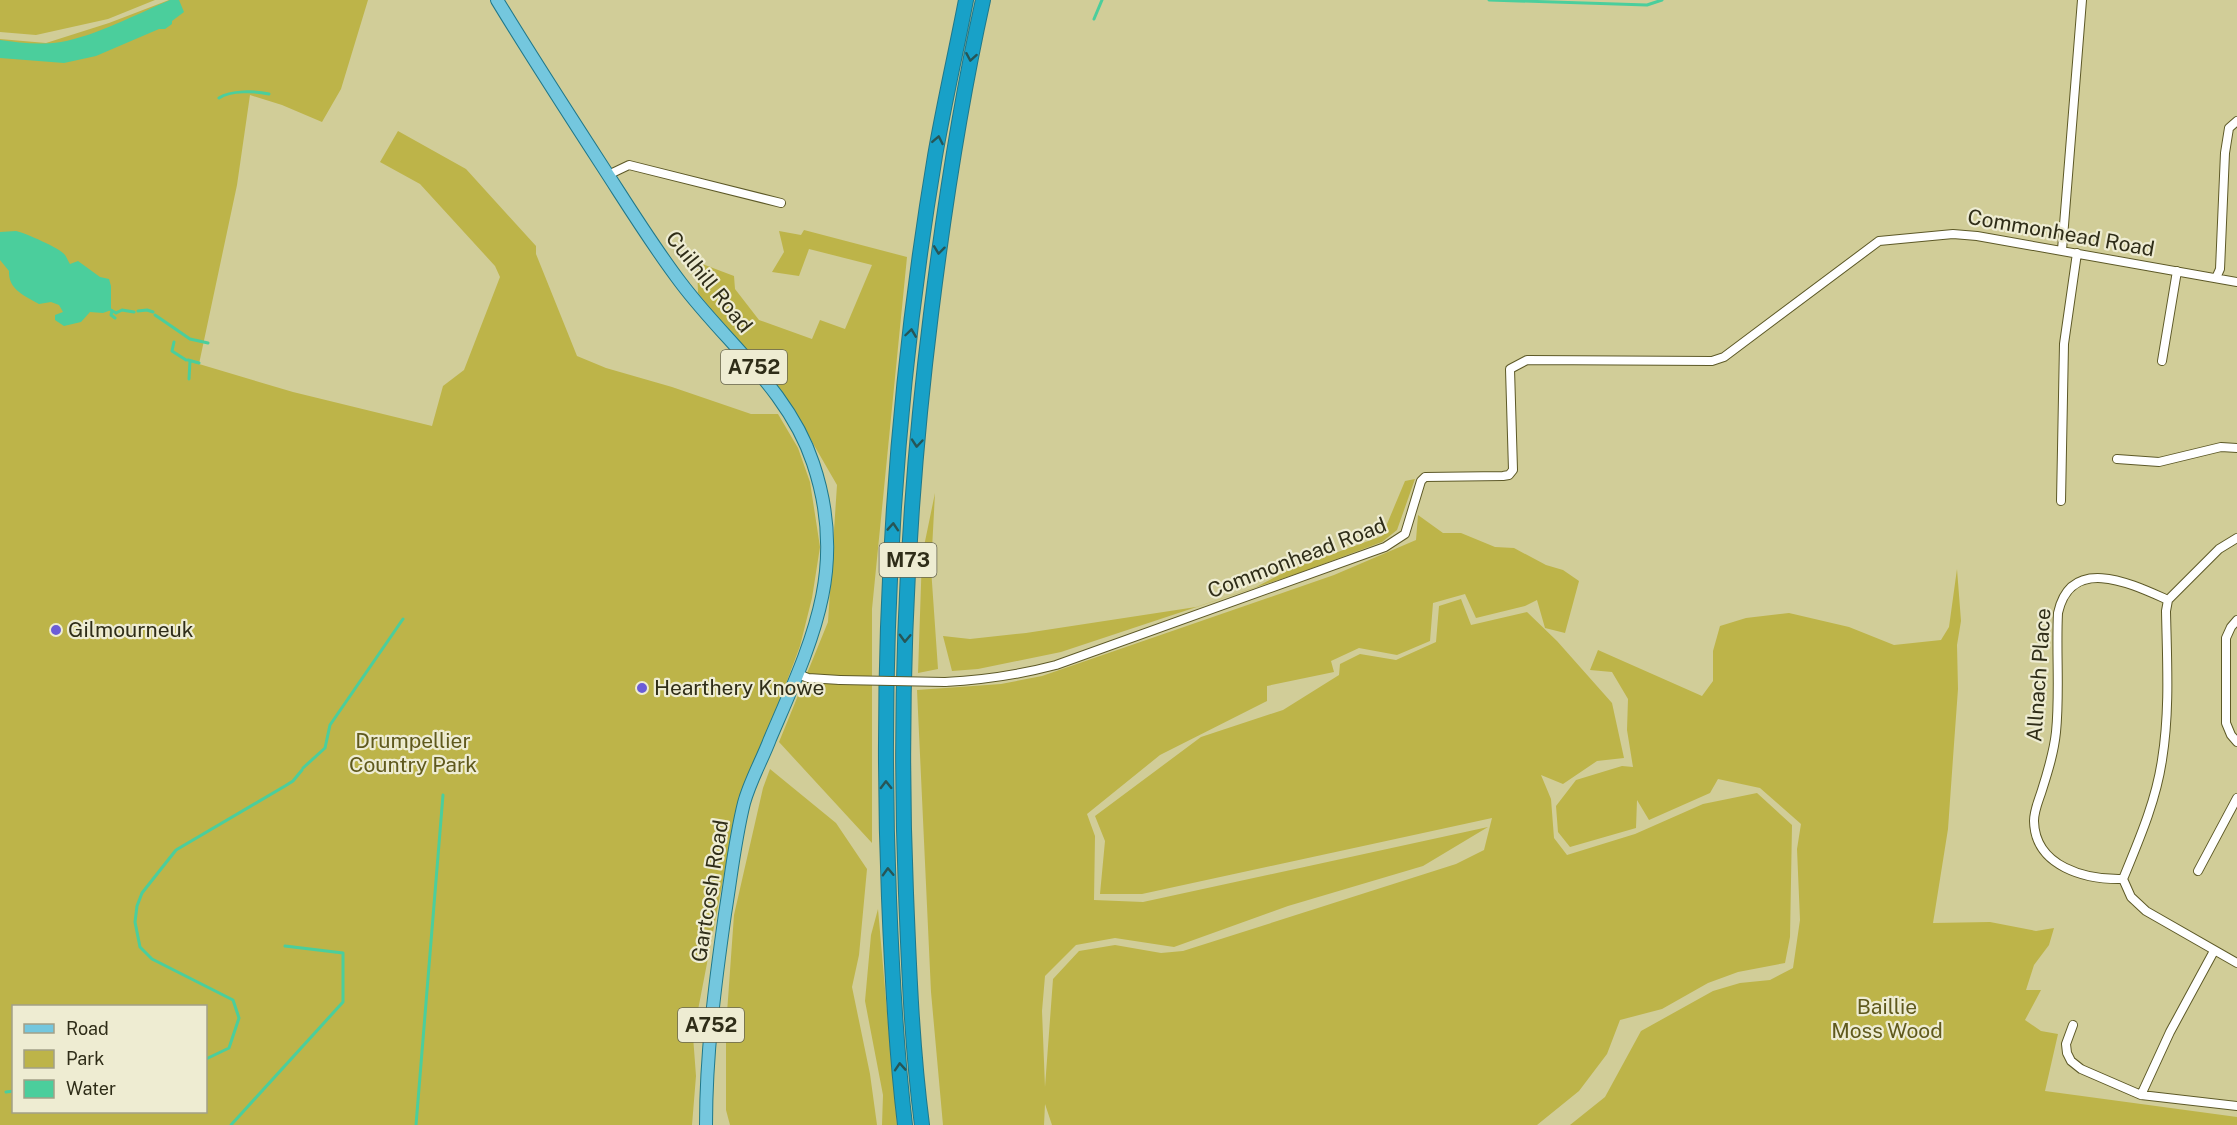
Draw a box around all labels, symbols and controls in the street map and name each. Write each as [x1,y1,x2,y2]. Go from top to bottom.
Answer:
one-way arrow [965,52,978,62]
one-way arrow [931,135,944,145]
street label: Commonhead Road [1966,204,2157,261]
street label: Cuilhill Road [661,226,758,337]
one-way arrow [933,245,945,254]
one-way arrow [904,328,916,338]
road number: A752 [721,350,787,384]
one-way arrow [911,439,924,448]
street label: Commonhead Road [1204,512,1390,603]
one-way arrow [886,523,899,532]
road number: M73 [880,543,936,577]
street label: Allnach Place [2021,607,2056,743]
place label: Gilmourneuk [68,617,194,642]
marker: Gilmourneuk [49,623,63,637]
one-way arrow [898,633,911,642]
place label: Hearthery Knowe [654,675,824,700]
marker: Hearthery Knowe [635,681,649,695]
park label: Drumpellier Country Park [349,728,477,777]
one-way arrow [880,780,892,789]
street label: Gartcosh Road [686,818,733,964]
one-way arrow [882,868,895,877]
park label: Baillie Moss Wood [1831,994,1943,1043]
legend [12,1005,207,1113]
road number: A752 [678,1008,744,1042]
text: Road [66,1018,109,1039]
text: Park [66,1048,104,1069]
one-way arrow [893,1062,906,1071]
text: Water [66,1078,116,1099]

